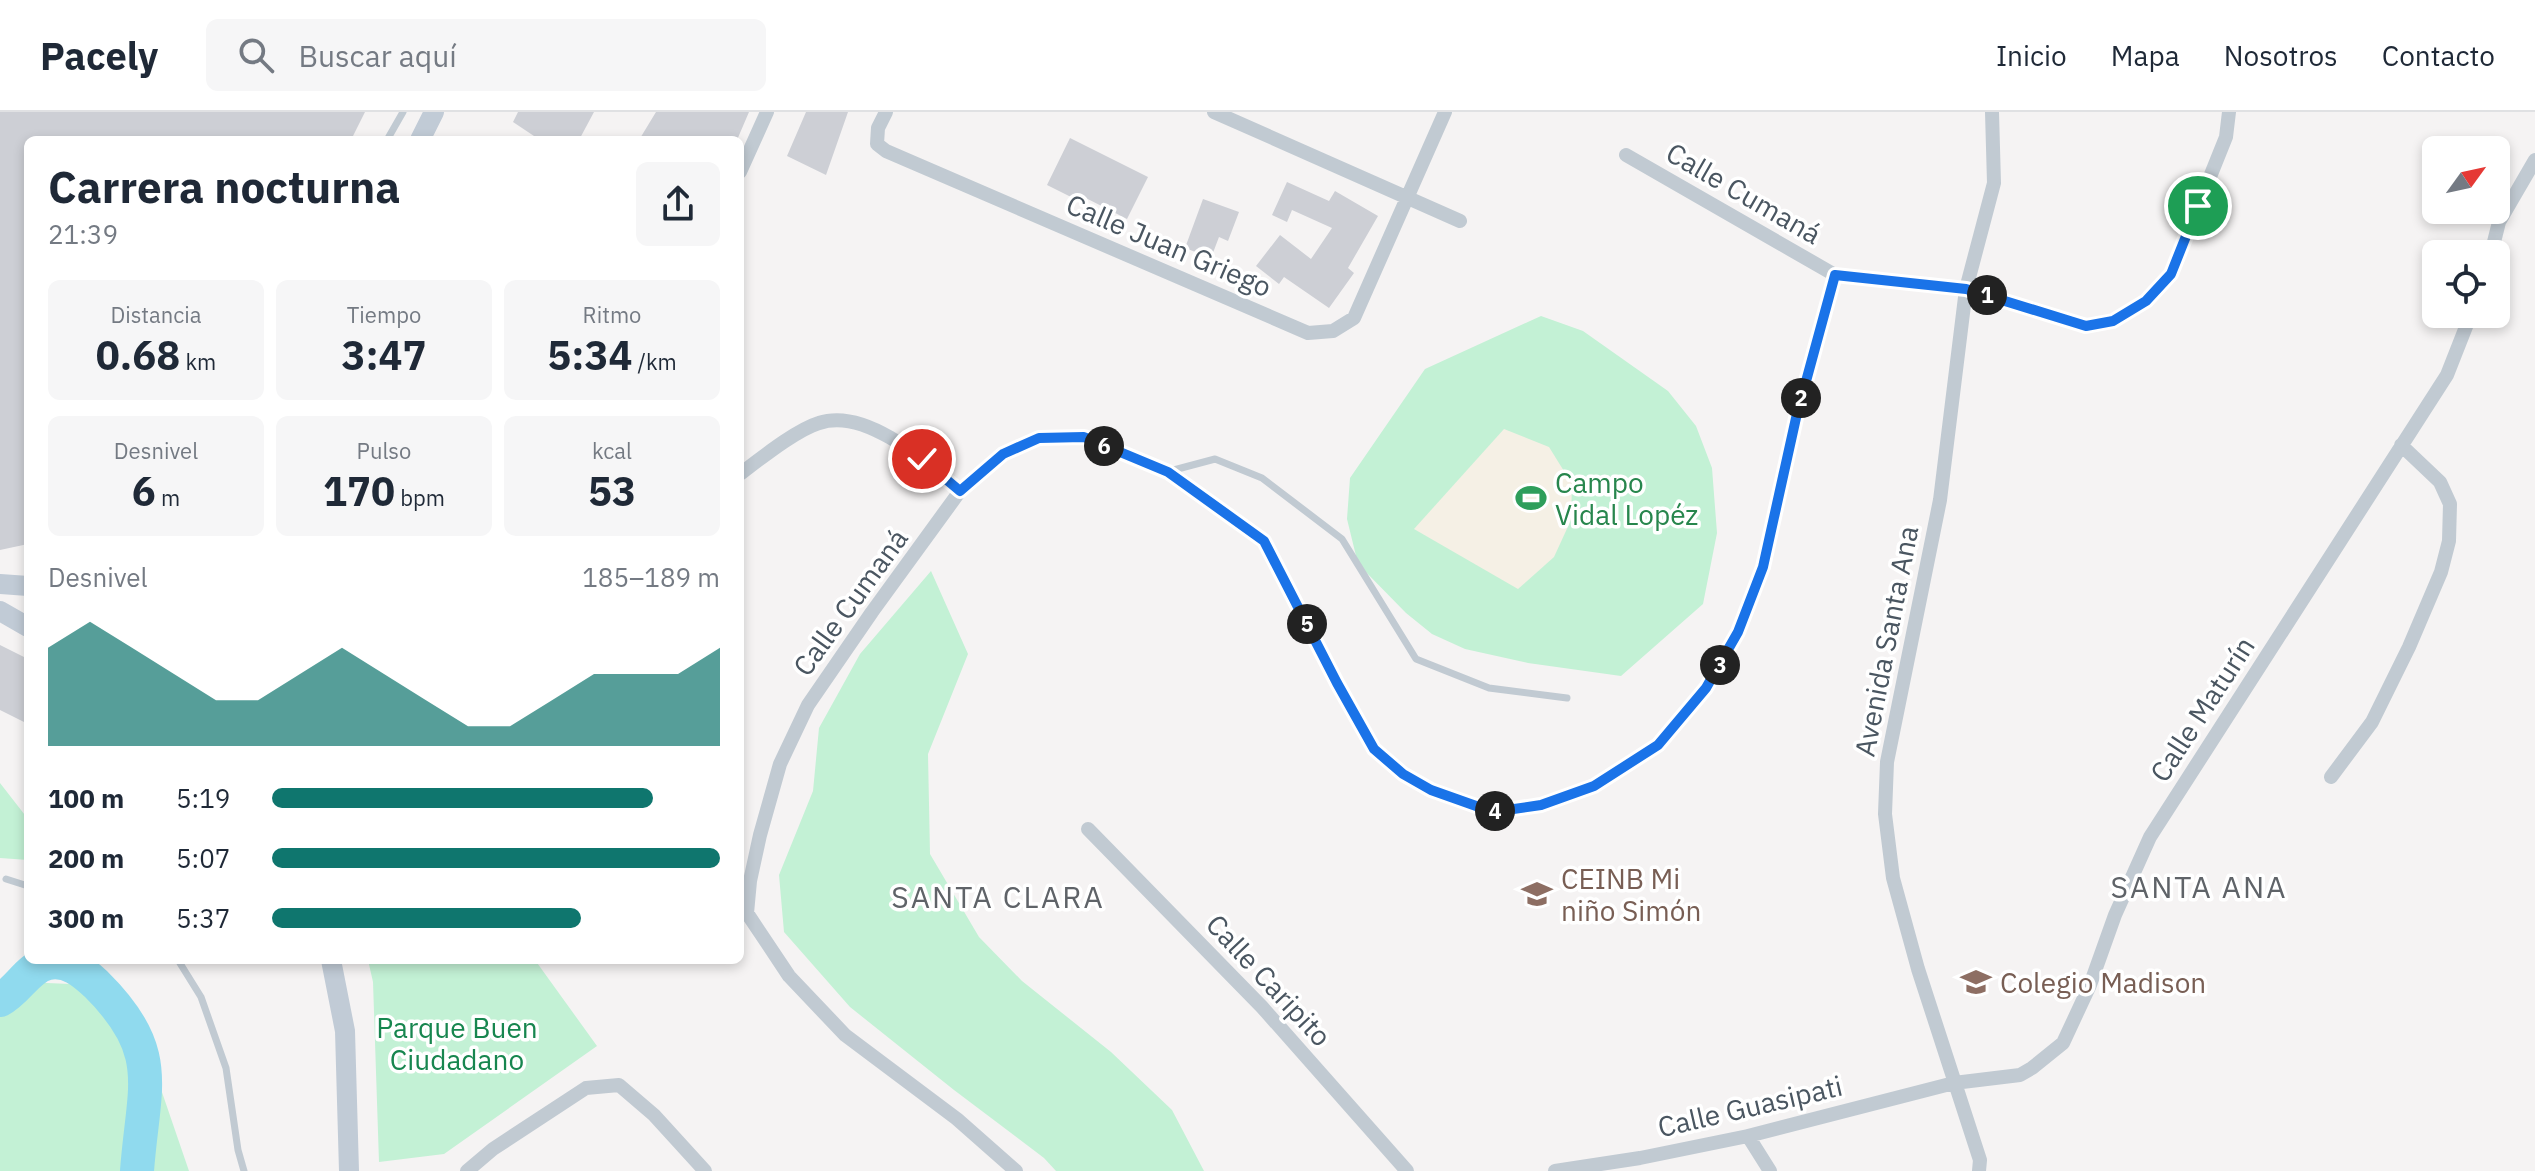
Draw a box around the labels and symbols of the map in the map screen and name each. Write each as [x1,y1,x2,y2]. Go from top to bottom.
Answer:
street label: Calle Cumaná [1660,134,1828,252]
north arrow [2422,136,2510,224]
pin [2164,172,2232,240]
street label: Calle Juan Griego [1061,185,1277,305]
pin: 1 [1967,275,2007,315]
pin: 2 [1781,378,1821,418]
pin [888,425,956,493]
pin: 6 [1084,426,1124,466]
place label: Campo Vidal Lopéz [1555,464,1698,533]
sports icon: Campo Vidal Lopéz [1514,481,1548,515]
street label: Calle Cumaná [784,521,916,683]
street label: Avenida Santa Ana [1845,522,1927,760]
pin: 5 [1287,604,1327,644]
street label: Calle Maturín [2141,629,2263,789]
pin: 3 [1700,645,1740,685]
pin: 4 [1475,791,1515,831]
place label: CEINB Mi niño Simón [1561,860,1701,929]
district label: SANTA ANA [2110,867,2288,906]
district label: SANTA CLARA [891,877,1105,916]
school or university icon: CEINB Mi niño Simón [1520,877,1554,911]
street label: Calle Caripito [1198,906,1340,1054]
place label: Colegio Madison [2000,964,2206,1001]
school or university icon: Colegio Madison [1959,965,1993,999]
park label: Parque Buen Ciudadano [376,1009,538,1078]
street label: Calle Guasipati [1654,1067,1846,1145]

